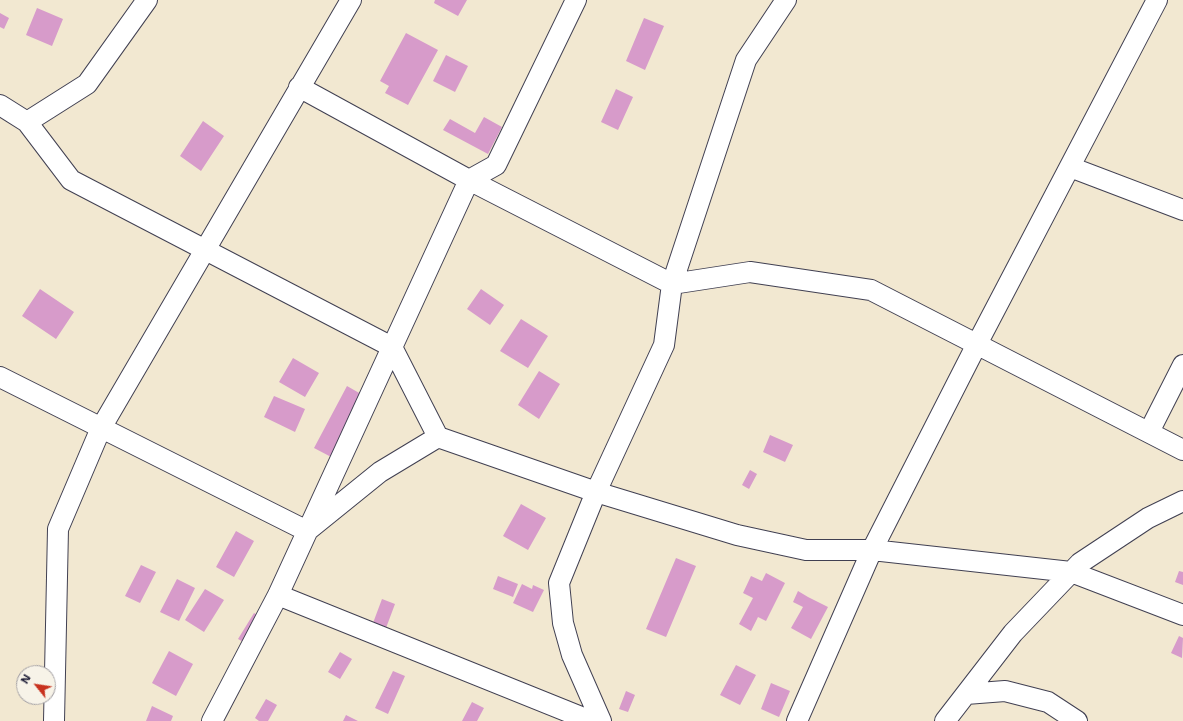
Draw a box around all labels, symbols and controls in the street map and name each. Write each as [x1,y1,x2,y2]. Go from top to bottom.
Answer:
north arrow [16,665,56,705]
text: N [17,672,35,687]

